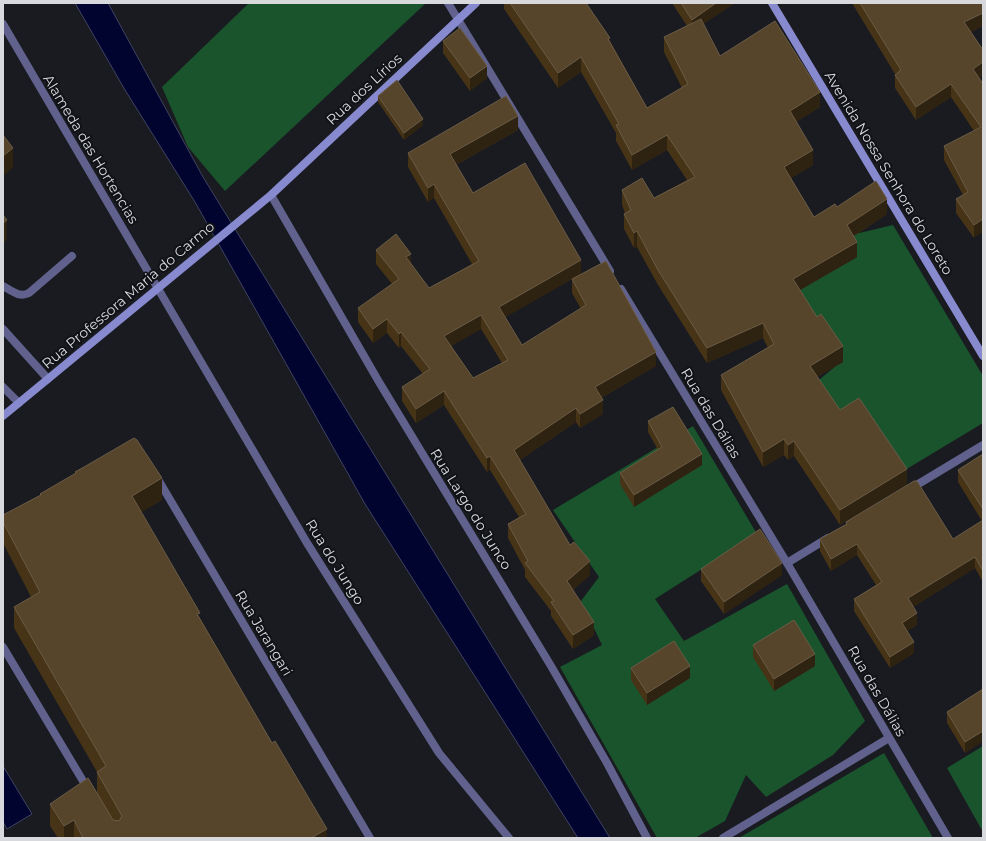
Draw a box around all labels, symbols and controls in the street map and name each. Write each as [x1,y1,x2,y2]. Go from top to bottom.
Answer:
street label: Rua dos Lírios [322,49,406,129]
street label: Avenida Nossa Senhora do Loreto [821,68,957,278]
street label: Alameda das Hortencias [39,71,143,227]
street label: Rua Professora Maria do Carmo [38,217,218,373]
street label: Rua das Dálias [677,365,745,462]
street label: Rua Largo do Junco [426,445,516,573]
street label: Rua do Jungo [301,516,369,608]
street label: Rua Jarangari [231,587,297,679]
street label: Rua das Dálias [844,642,910,740]

